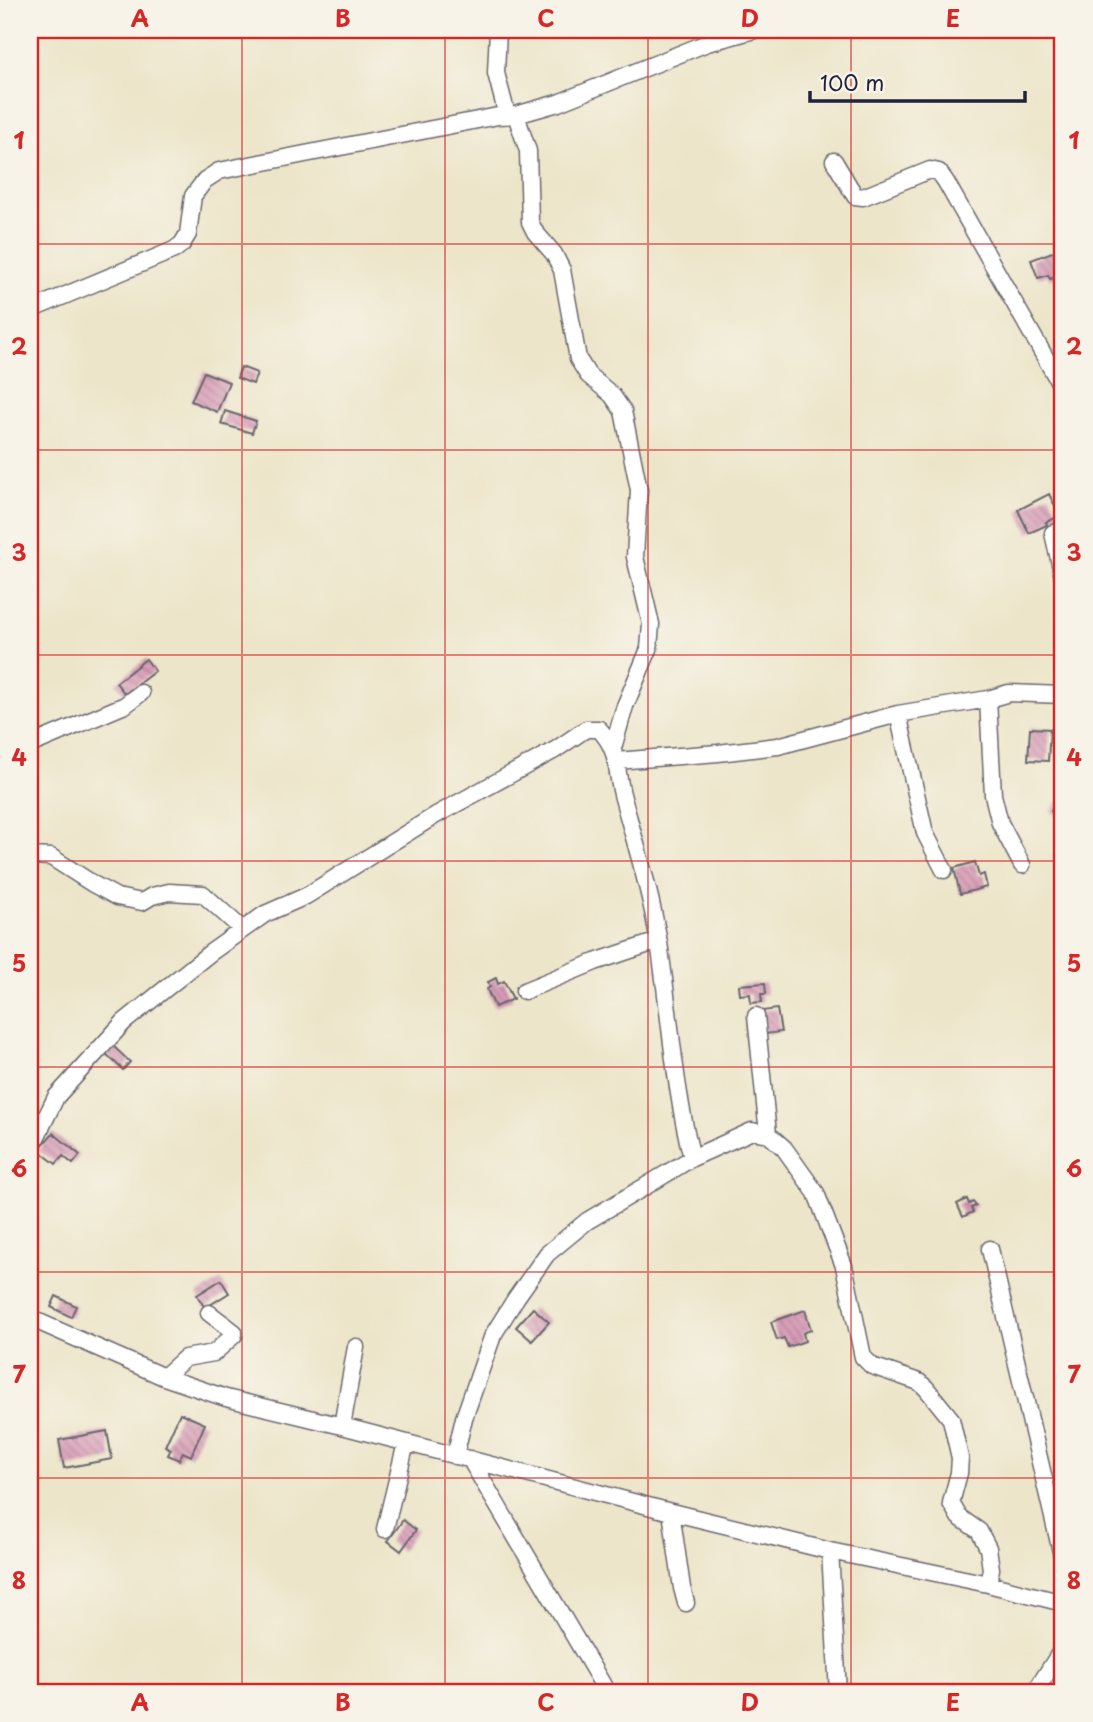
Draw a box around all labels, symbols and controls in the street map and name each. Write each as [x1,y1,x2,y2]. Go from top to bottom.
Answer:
text: A [131,0,149,35]
text: B [335,0,351,35]
text: C [537,0,555,35]
text: D [741,0,759,35]
text: E [946,0,960,35]
scale bar [810,60,1025,104]
text: 100 m [820,66,884,98]
text: 1 [14,122,25,157]
text: 1 [1069,122,1080,157]
text: 2 [11,328,27,363]
text: 2 [1066,328,1082,363]
text: 3 [11,534,27,569]
text: 3 [1066,534,1082,569]
text: 4 [11,739,27,774]
text: 4 [1066,739,1082,774]
text: 5 [12,945,26,980]
text: 5 [1067,945,1081,980]
text: 6 [11,1150,27,1185]
text: 6 [1066,1150,1082,1185]
text: 7 [12,1356,26,1391]
text: 7 [1067,1356,1081,1391]
text: 8 [12,1562,26,1597]
text: 8 [1067,1562,1081,1597]
text: A [131,1684,149,1719]
text: B [335,1684,351,1719]
text: C [537,1684,555,1719]
text: D [741,1684,759,1719]
text: E [946,1684,960,1719]

